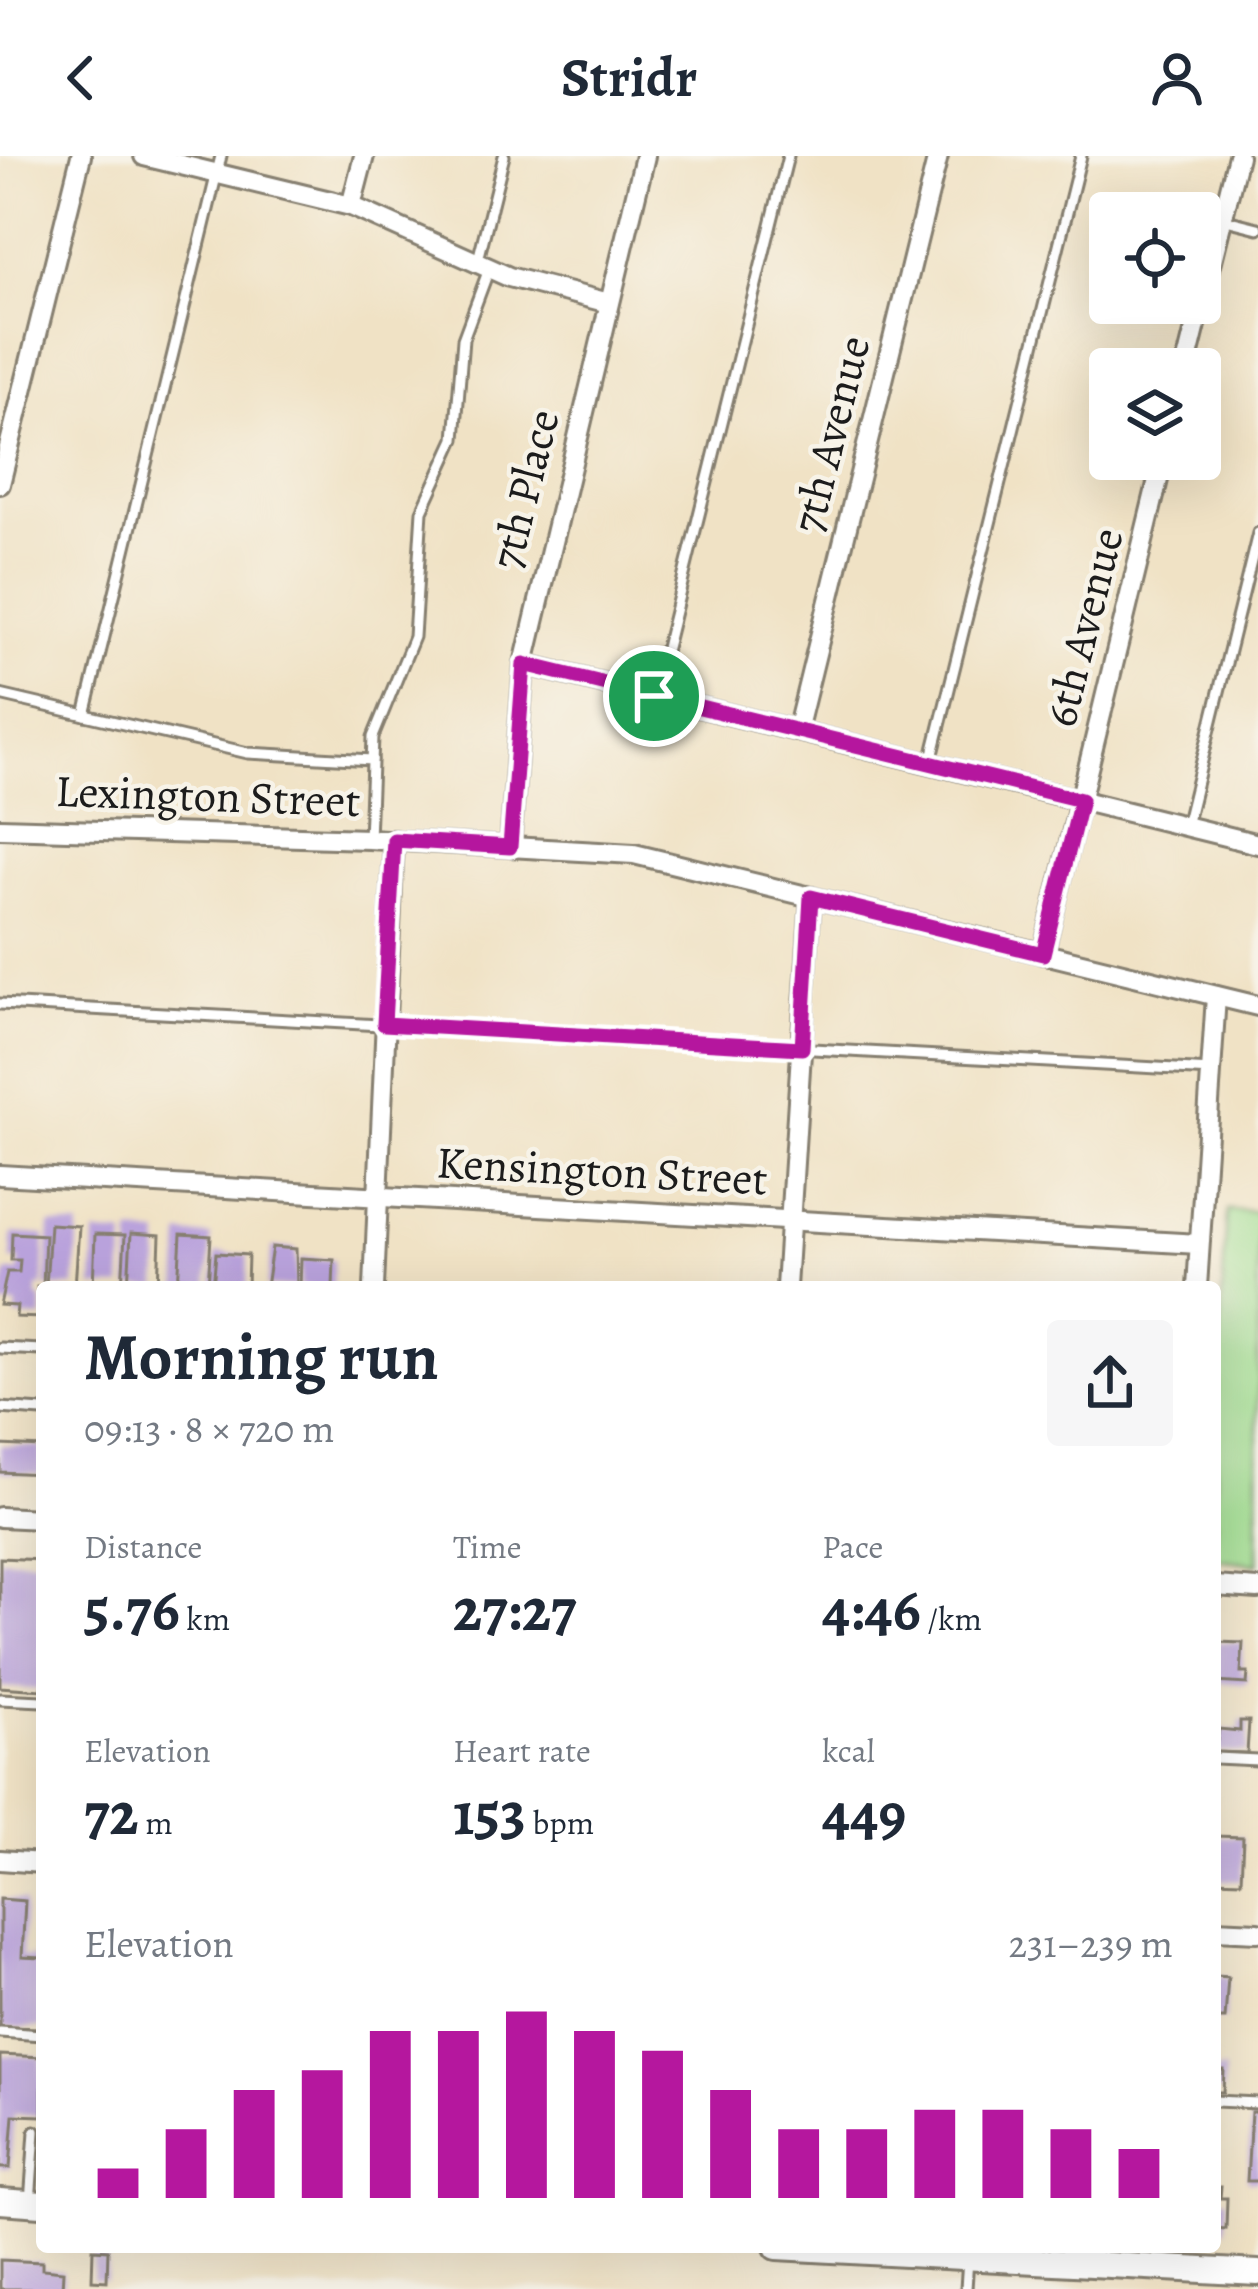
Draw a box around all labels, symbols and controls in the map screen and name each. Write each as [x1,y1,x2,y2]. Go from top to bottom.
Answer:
text: Stridr [561,41,697,115]
icon: back [48,45,114,111]
icon: person [1144,45,1210,111]
map controls [1089,192,1221,480]
button: locate [1089,192,1221,324]
street label: 7th Avenue [777,329,885,539]
button: layers [1089,348,1221,480]
street label: 7th Place [475,403,575,575]
street label: 6th Avenue [1029,521,1139,733]
pin [603,645,705,747]
icon: arrive [621,663,687,729]
street label: Lexington Street [55,760,362,832]
street label: Kensington Street [435,1131,769,1211]
text: Morning run [84,1312,439,1402]
button: share [1047,1320,1173,1446]
text: 09:13 · 8 × 720 m [84,1402,335,1455]
text: Distance [84,1524,202,1569]
text: Time [453,1524,522,1569]
text: Pace [822,1524,883,1569]
text: 5.76 [84,1569,180,1651]
text: 27:27 [453,1569,576,1651]
text: 4:46 [822,1569,921,1651]
text: km [180,1596,230,1641]
text: /km [921,1596,982,1641]
text: Elevation [84,1728,211,1773]
text: Heart rate [453,1728,591,1773]
text: kcal [822,1728,875,1773]
text: 72 [84,1773,139,1855]
text: 153 [453,1773,526,1855]
text: 449 [822,1773,906,1855]
text: m [139,1800,173,1845]
text: bpm [526,1800,594,1845]
text: Elevation [84,1917,234,1970]
text: 231–239 m [1009,1917,1173,1970]

